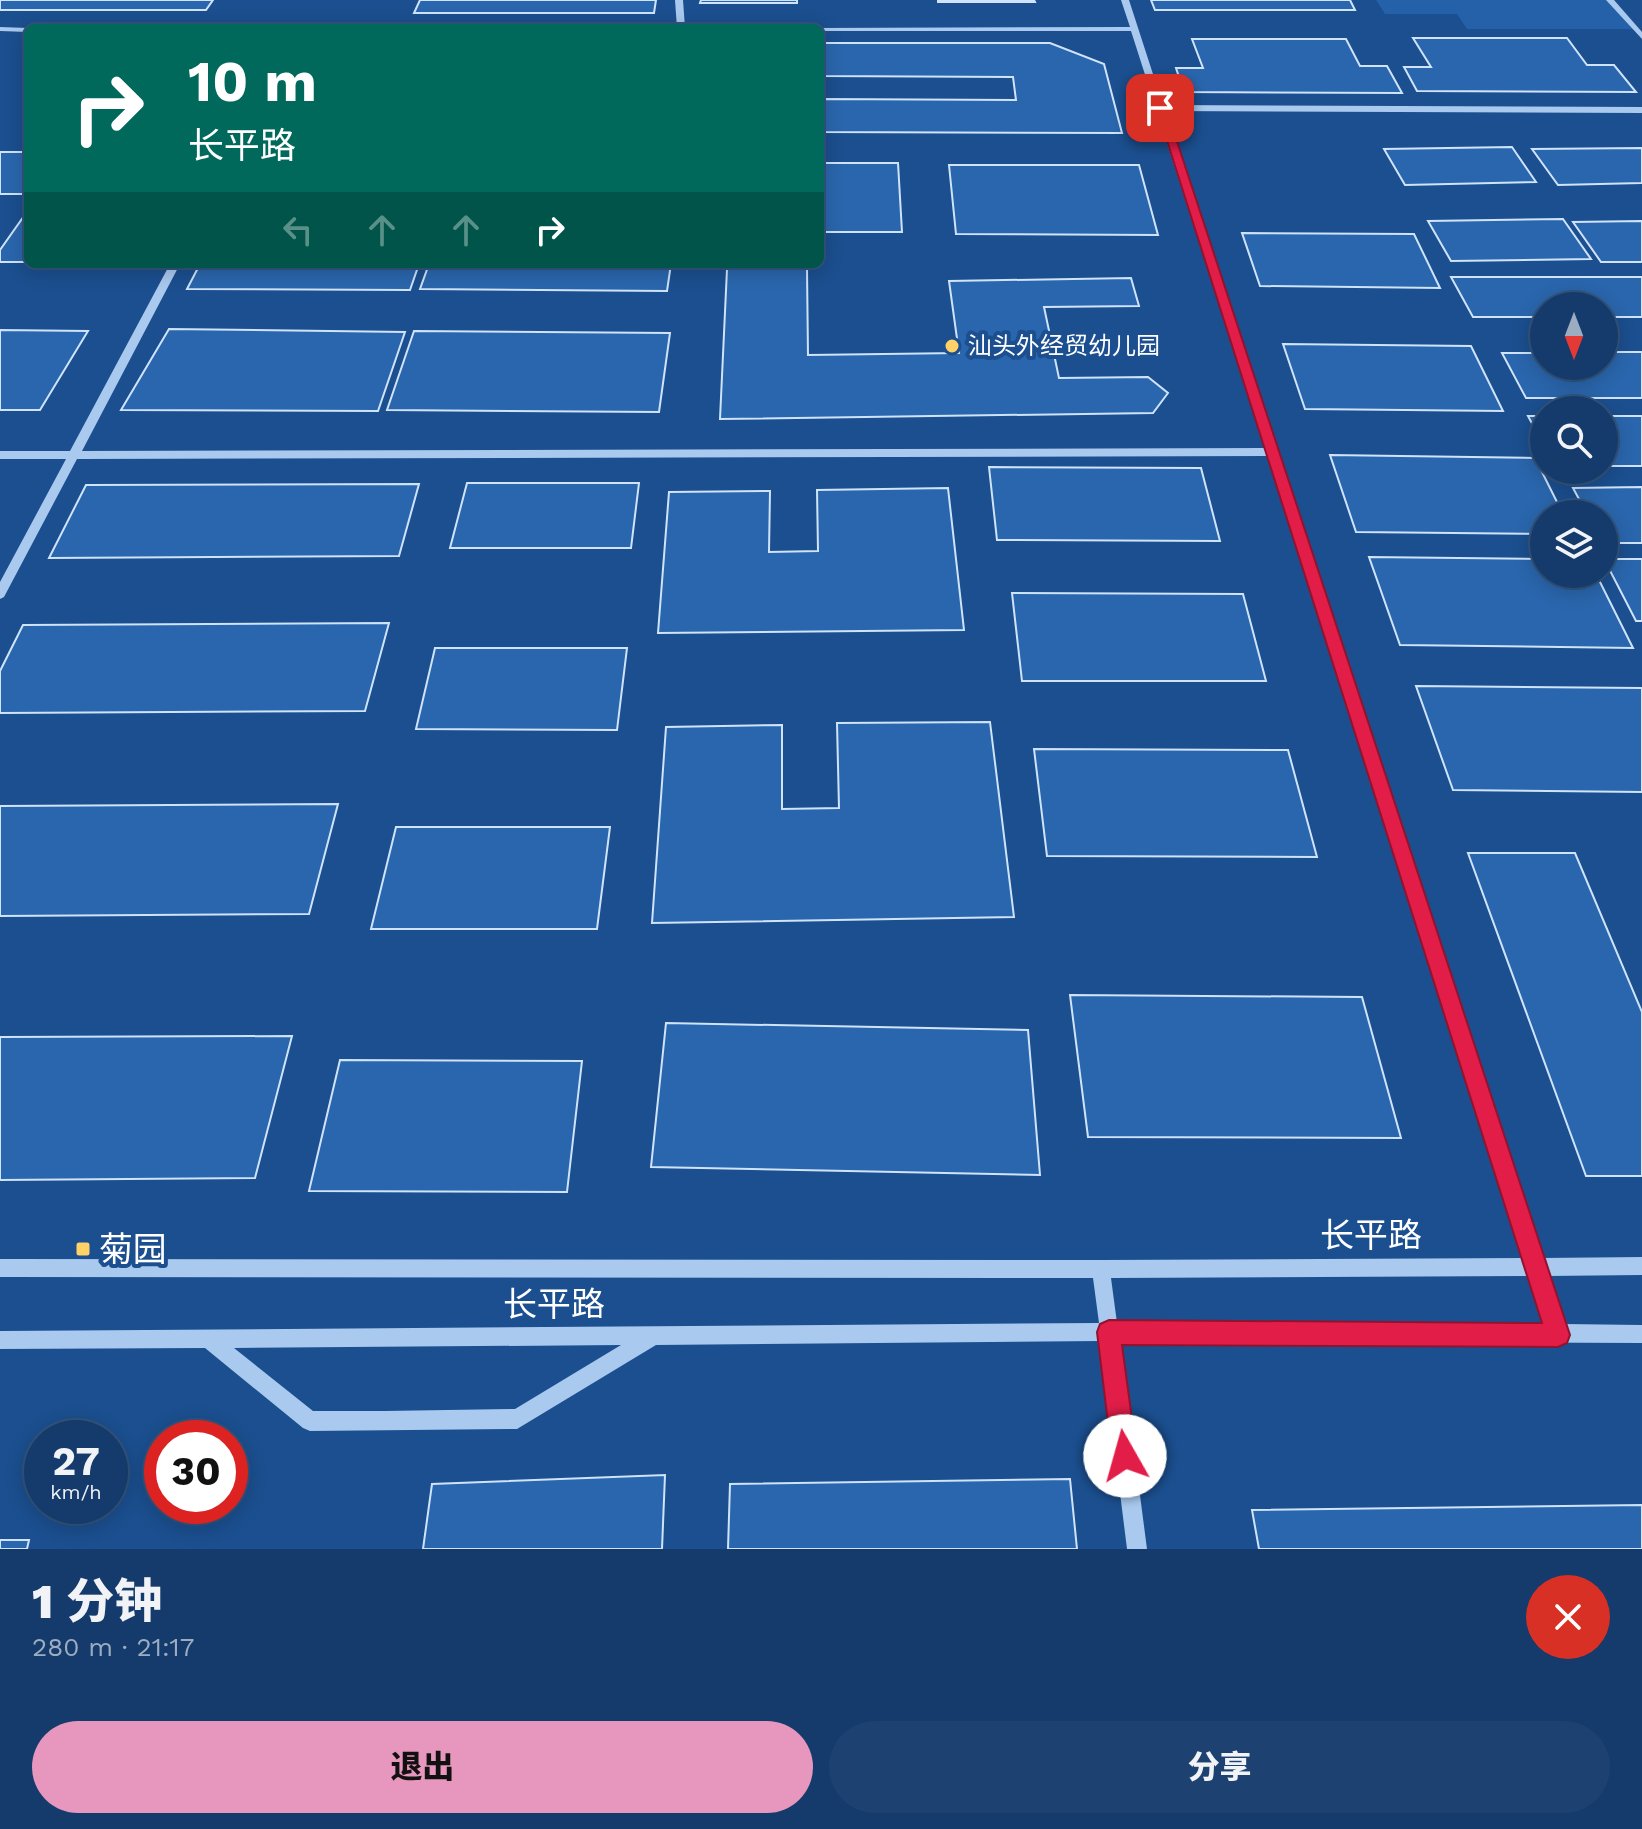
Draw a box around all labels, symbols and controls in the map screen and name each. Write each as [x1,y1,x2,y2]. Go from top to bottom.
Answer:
text: 10 m [188,49,317,115]
icon: right [56,56,160,160]
pin [1126,74,1194,142]
icon: arrive [1138,86,1182,130]
text: 长平路 [188,125,296,167]
icon: left [276,208,320,252]
icon: ahead [360,208,404,252]
icon: ahead [444,208,488,252]
icon: right [528,208,572,252]
north arrow [1530,292,1618,380]
map controls [1530,292,1618,588]
place label: 汕头外经贸幼儿园 [968,332,1160,360]
marker: 汕头外经贸幼儿园 [943,337,961,355]
button: search [1530,396,1618,484]
button: layers [1530,500,1618,588]
street label: 长平路 [1320,1215,1422,1255]
place label: 菊园 [99,1229,167,1269]
marker: 菊园 [74,1240,92,1258]
street label: 长平路 [503,1284,605,1324]
position arrow [1083,1414,1167,1498]
speed limit sign: 30 [144,1420,248,1524]
text: 27 [52,1438,100,1485]
text: km/h [50,1480,102,1504]
text: 1 分钟 [32,1573,162,1630]
button: close [1526,1575,1610,1659]
text: 280 m · 21:17 [32,1632,194,1662]
button: 退出 [32,1721,813,1813]
button: 分享 [829,1721,1610,1813]

